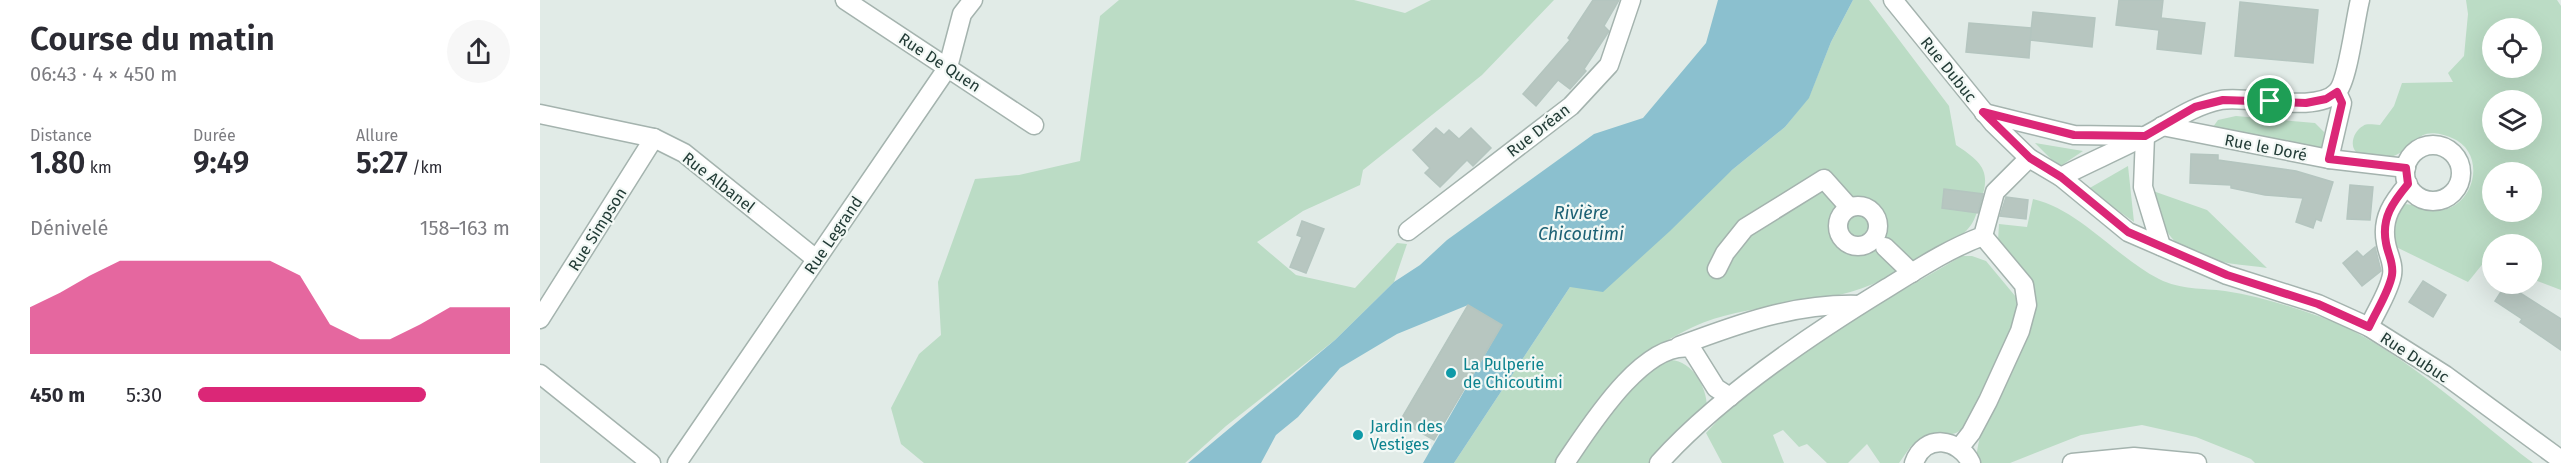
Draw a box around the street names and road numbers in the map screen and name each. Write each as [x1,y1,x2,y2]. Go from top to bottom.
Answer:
street label: Rue De Quen [895,29,984,96]
street label: Rue Dubuc [1917,33,1981,106]
street label: Rue Dréan [1503,100,1574,161]
street label: Rue le Doré [2223,130,2309,165]
street label: Rue Albanel [679,148,759,217]
street label: Rue Simpson [564,184,631,274]
street label: Rue Legrand [800,193,866,278]
street label: Rue Dubuc [2377,328,2453,387]

